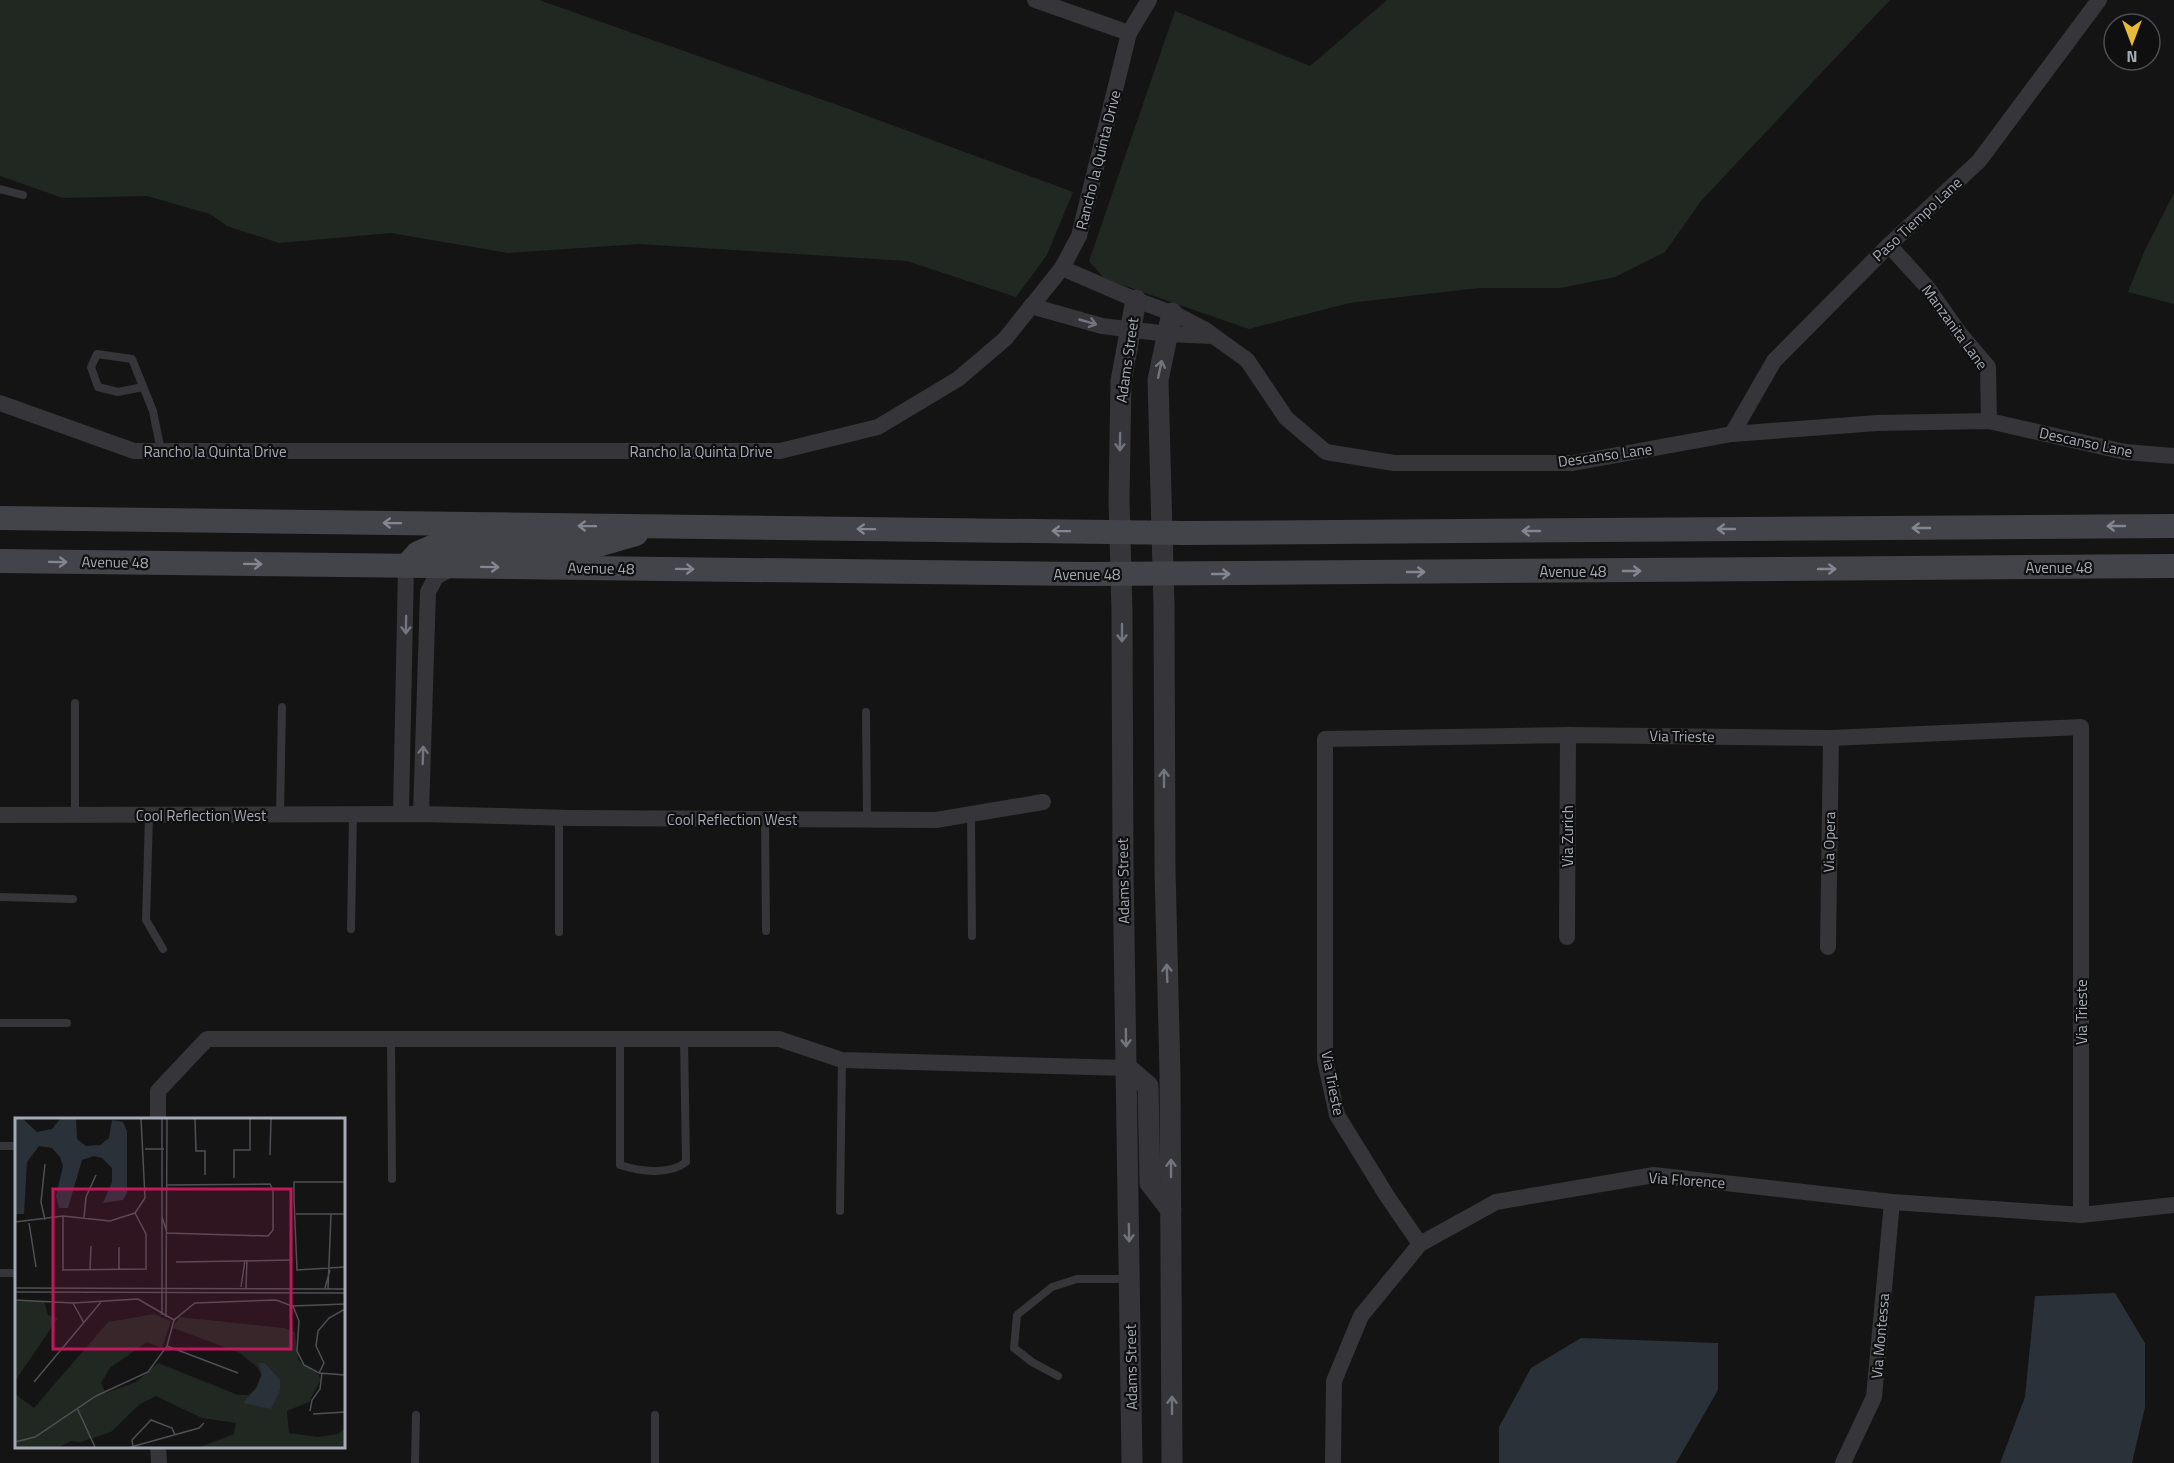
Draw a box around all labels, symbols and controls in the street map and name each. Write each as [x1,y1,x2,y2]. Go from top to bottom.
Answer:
north arrow [2102,12,2162,72]
text: N [2126,45,2138,69]
street label: Rancho la Quinta Drive [1070,88,1126,232]
street label: Paso Tiempo Lane [1867,171,1967,267]
street label: Manzanita Lane [1916,280,1994,374]
street label: Adams Street [1110,315,1144,404]
one-way arrow [1078,317,1097,328]
one-way arrow [1155,360,1167,379]
street label: Descanso Lane [2037,421,2135,463]
one-way arrow [1114,431,1126,451]
street label: Descanso Lane [1556,437,1654,473]
street label: Rancho la Quinta Drive [144,440,286,463]
street label: Rancho la Quinta Drive [630,440,772,463]
one-way arrow [383,518,403,529]
one-way arrow [578,520,598,532]
one-way arrow [2106,520,2126,532]
one-way arrow [1911,522,1931,534]
one-way arrow [857,523,877,535]
one-way arrow [1716,523,1736,535]
one-way arrow [1052,525,1072,537]
one-way arrow [1521,525,1541,536]
street label: Avenue 48 [81,550,149,574]
one-way arrow [48,556,68,568]
street label: Avenue 48 [567,556,635,580]
street label: Avenue 48 [2025,556,2093,579]
one-way arrow [243,558,263,570]
street label: Avenue 48 [1539,560,1607,583]
one-way arrow [480,561,500,573]
street label: Avenue 48 [1053,563,1121,586]
one-way arrow [1817,563,1837,575]
one-way arrow [675,564,695,575]
one-way arrow [1622,565,1642,577]
one-way arrow [1406,566,1426,578]
one-way arrow [1211,568,1231,580]
one-way arrow [400,614,411,634]
one-way arrow [1116,622,1128,642]
street label: Via Trieste [1649,724,1715,748]
one-way arrow [417,746,428,766]
one-way arrow [1158,768,1170,788]
street label: Cool Reflection West [136,804,267,827]
street label: Via Zurich [1556,805,1579,867]
street label: Cool Reflection West [667,808,798,831]
street label: Via Opera [1817,811,1841,873]
street label: Adams Street [1111,837,1135,924]
one-way arrow [1162,963,1173,983]
street label: Via Trieste [2070,979,2093,1045]
one-way arrow [1120,1027,1132,1047]
street label: Via Trieste [1315,1049,1351,1117]
inset map [15,1118,345,1448]
one-way arrow [1165,1158,1177,1178]
street label: Via Florence [1648,1166,1726,1194]
one-way arrow [1123,1222,1135,1242]
street label: Via Montessa [1865,1292,1895,1380]
street label: Adams Street [1119,1323,1143,1410]
one-way arrow [1166,1395,1178,1415]

